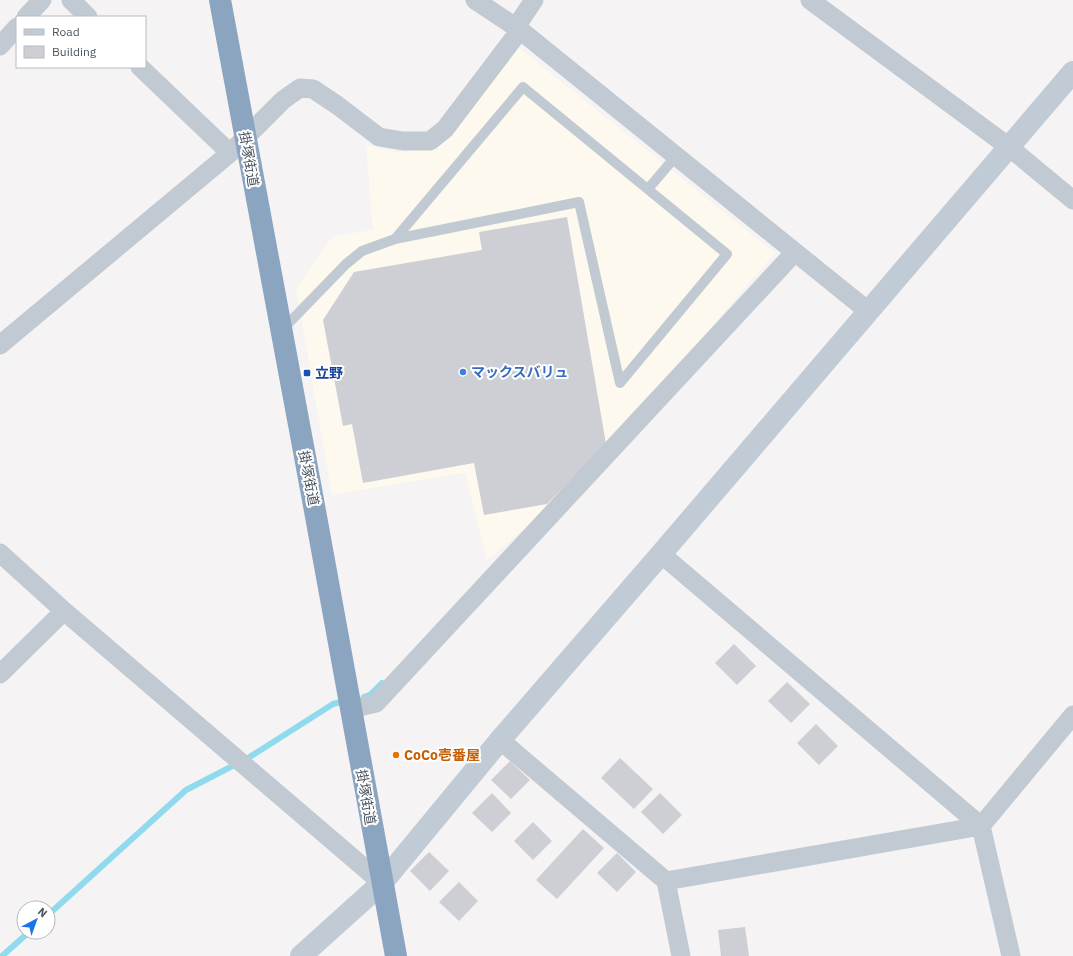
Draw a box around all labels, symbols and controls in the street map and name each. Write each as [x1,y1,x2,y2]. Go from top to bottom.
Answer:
legend [16,16,146,68]
text: Road [52,24,80,39]
text: Building [52,44,97,59]
street label: 掛塚街道 [235,130,263,188]
place label: マックスバリュ [471,363,569,381]
place label: 立野 [315,364,343,382]
marker: マックスバリュ [458,367,468,377]
marker: 立野 [302,368,312,378]
street label: 掛塚街道 [295,449,323,507]
place label: CoCo壱番屋 [404,746,480,764]
marker: CoCo壱番屋 [391,750,401,760]
street label: 掛塚街道 [352,768,380,826]
north arrow [16,900,56,940]
text: N [35,905,50,920]

